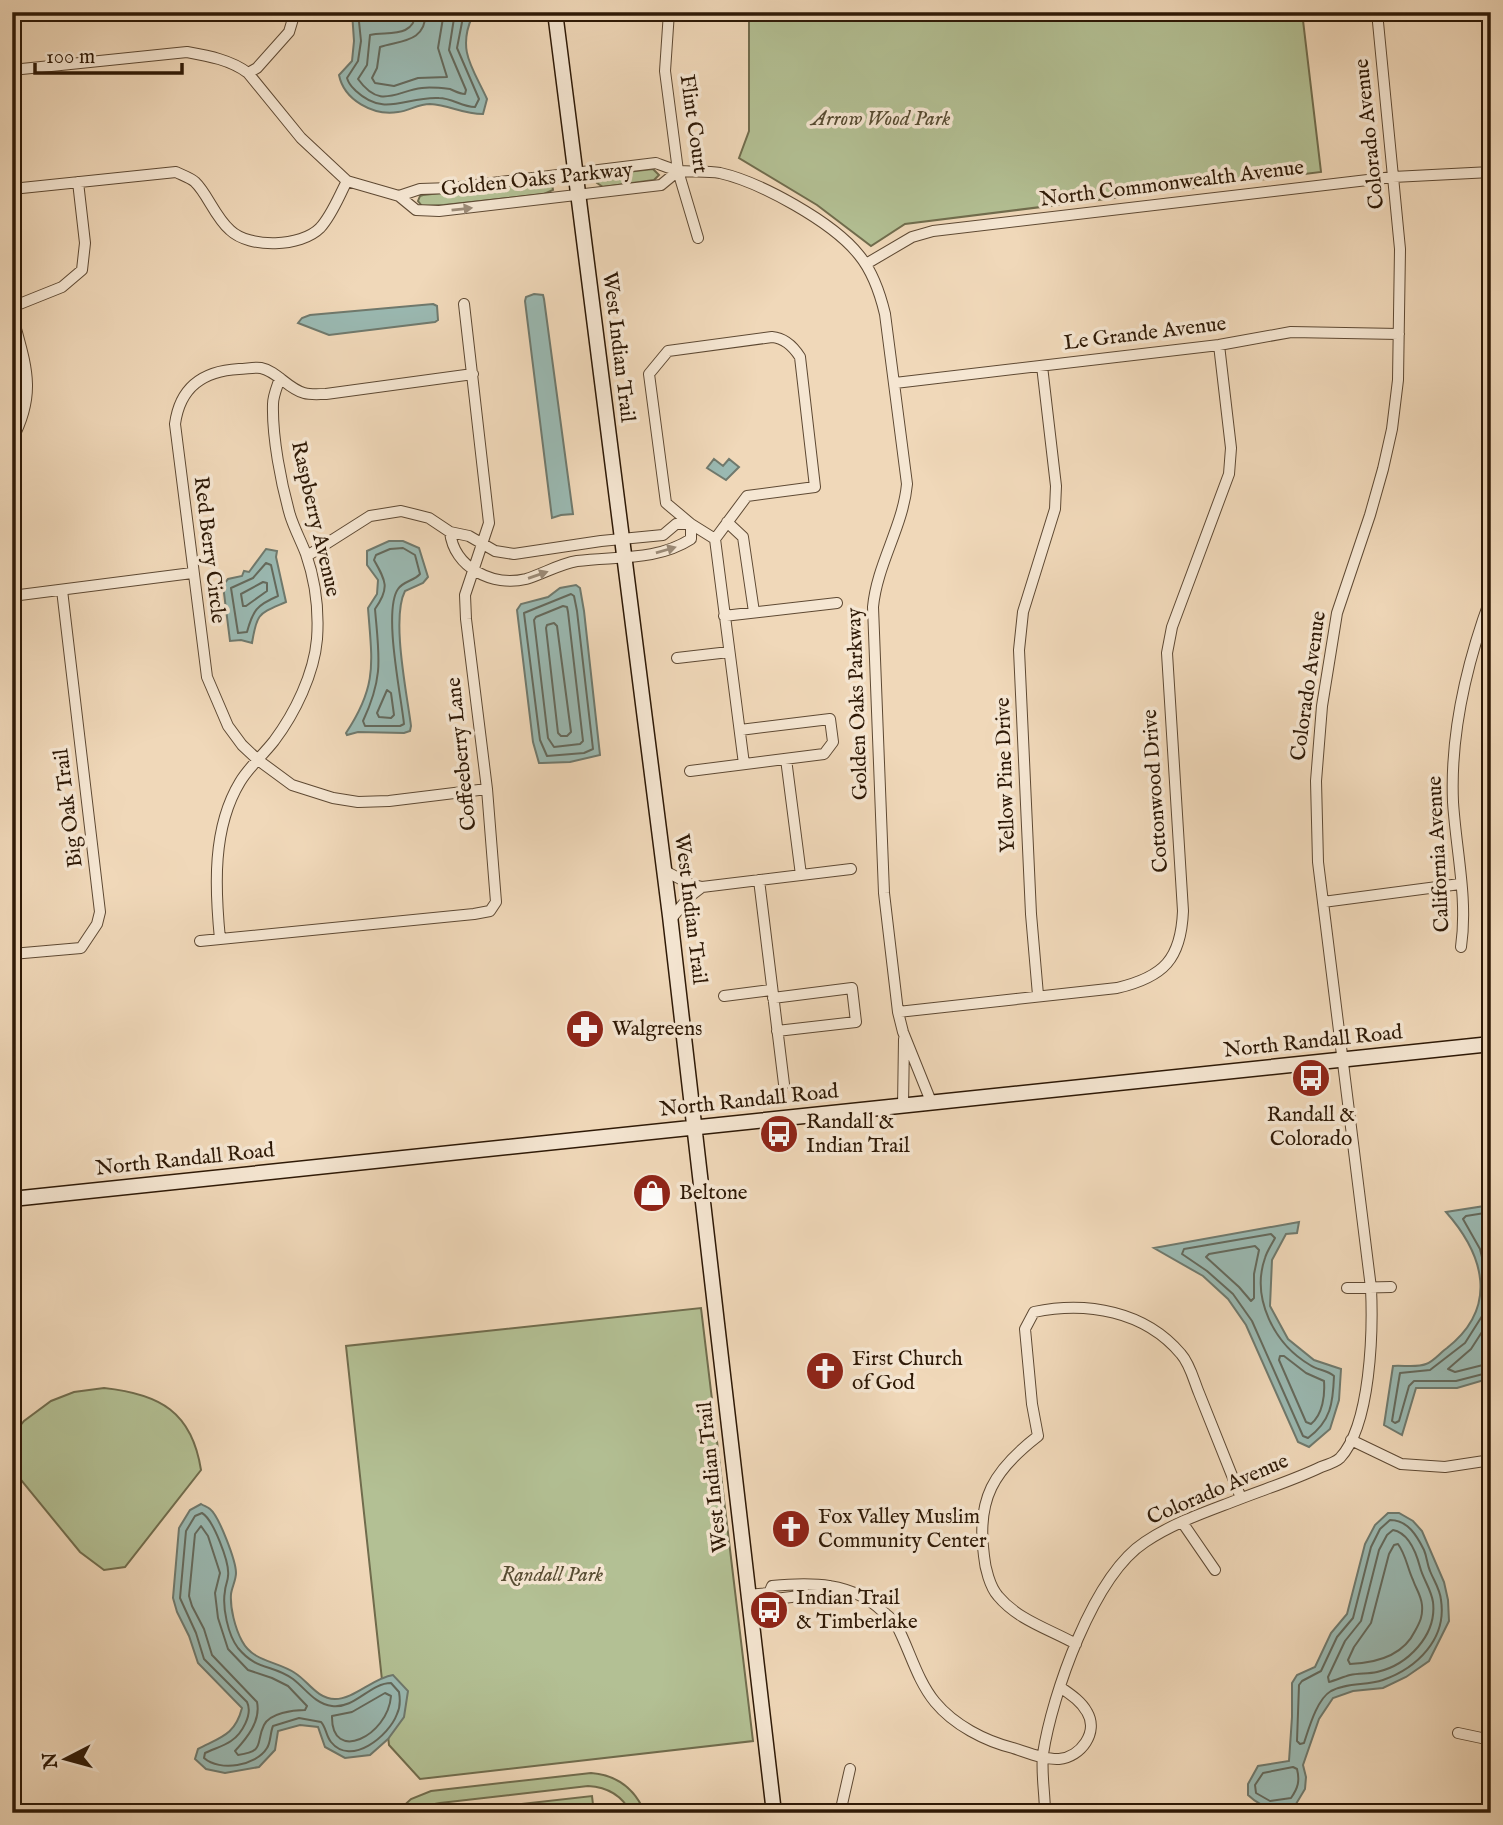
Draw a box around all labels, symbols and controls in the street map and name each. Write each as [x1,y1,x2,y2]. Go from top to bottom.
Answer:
scale bar [35,32,182,76]
text: 100 m [46,44,95,71]
street label: Colorado Avenue [1349,57,1391,211]
street label: Flint Court [673,73,713,175]
park label: Arrow Wood Park [810,106,951,133]
street label: North Commonwealth Avenue [1038,154,1306,214]
street label: Golden Oaks Parkway [440,156,635,203]
one-way arrow [451,203,473,214]
street label: West Indian Trail [595,270,641,424]
street label: Le Grande Avenue [1062,311,1228,357]
street label: Raspberry Avenue [284,438,346,600]
street label: Red Berry Circle [187,475,231,625]
one-way arrow [656,545,677,555]
one-way arrow [527,569,548,580]
street label: Golden Oaks Parkway [841,607,875,801]
street label: Colorado Avenue [1285,609,1333,763]
street label: Coffeeberry Lane [440,676,483,832]
street label: Yellow Pine Drive [990,696,1022,853]
street label: Cottonwood Drive [1137,708,1175,874]
street label: Big Oak Trail [48,747,90,869]
street label: California Avenue [1421,775,1457,933]
street label: West Indian Trail [667,832,713,986]
pharmacy icon: Walgreens [564,1008,606,1050]
place label: Walgreens [612,1016,703,1043]
street label: North Randall Road [1222,1019,1404,1065]
bus stop icon: Randall & Colorado [1290,1057,1332,1099]
street label: North Randall Road [658,1078,840,1124]
place label: Randall & Colorado [1267,1102,1355,1153]
place label: Randall & Indian Trail [806,1109,910,1160]
bus stop icon: Randall & Indian Trail [758,1113,800,1155]
street label: North Randall Road [94,1137,276,1183]
shop icon: Beltone [631,1172,673,1214]
place label: Beltone [679,1180,748,1207]
place label: First Church of God [852,1346,963,1397]
church icon: First Church of God [804,1350,846,1392]
street label: West Indian Trail [692,1400,734,1554]
street label: Colorado Avenue [1143,1448,1293,1532]
place label: Fox Valley Muslim Community Center [818,1504,987,1555]
church icon: Fox Valley Muslim Community Center [770,1508,812,1550]
park label: Randall Park [501,1562,604,1589]
place label: Indian Trail & Timberlake [796,1585,918,1636]
bus stop icon: Indian Trail & Timberlake [748,1589,790,1631]
north arrow [32,1724,102,1794]
text: N [38,1751,64,1771]

